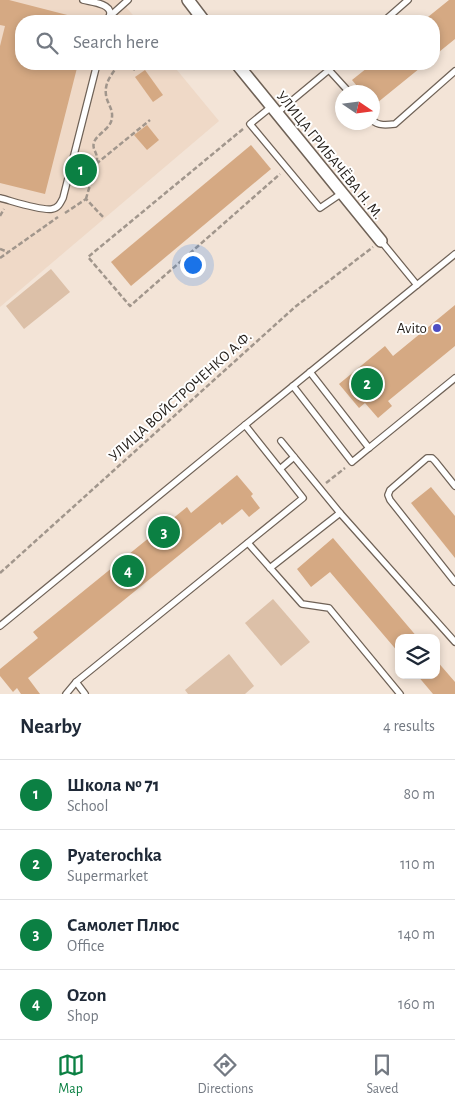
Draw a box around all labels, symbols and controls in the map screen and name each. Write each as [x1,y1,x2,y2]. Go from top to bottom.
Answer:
search box [15,15,440,70]
icon: search [33,29,61,57]
text: Search here [73,33,159,52]
north arrow [335,85,380,130]
street label: УЛИЦА ГРИБАЧЁВА Н. М. [273,88,387,222]
pin: 1 [65,151,97,189]
your location [180,252,206,278]
place label: Avito [397,321,427,336]
marker: Avito [431,322,443,334]
street label: УЛИЦА ВОЙСТРОЧЕНКО А.Ф. [106,329,255,464]
pin: 2 [351,365,383,403]
pin: 3 [148,513,180,551]
pin: 4 [112,552,144,590]
map controls [395,634,440,679]
button: layers [395,634,440,679]
text: Nearby [20,716,81,737]
text: 4 results [383,718,435,734]
text: Школа № 71 [67,776,160,795]
text: 1 [33,786,39,802]
text: 80 m [404,786,435,802]
text: School [67,798,108,814]
text: Pyaterochka [67,846,162,865]
text: 2 [32,856,40,872]
text: 110 m [400,856,435,872]
text: Supermarket [67,868,148,884]
text: Самолет Плюс [67,916,179,935]
text: 3 [33,926,39,942]
text: 140 m [398,926,435,942]
text: Office [67,938,104,954]
text: Ozon [67,986,106,1005]
text: 4 [32,996,40,1012]
text: 160 m [398,996,435,1012]
text: Shop [67,1008,99,1024]
tab: Map [57,1051,85,1098]
tab: Directions [198,1051,253,1098]
tab: Saved [366,1051,398,1098]

